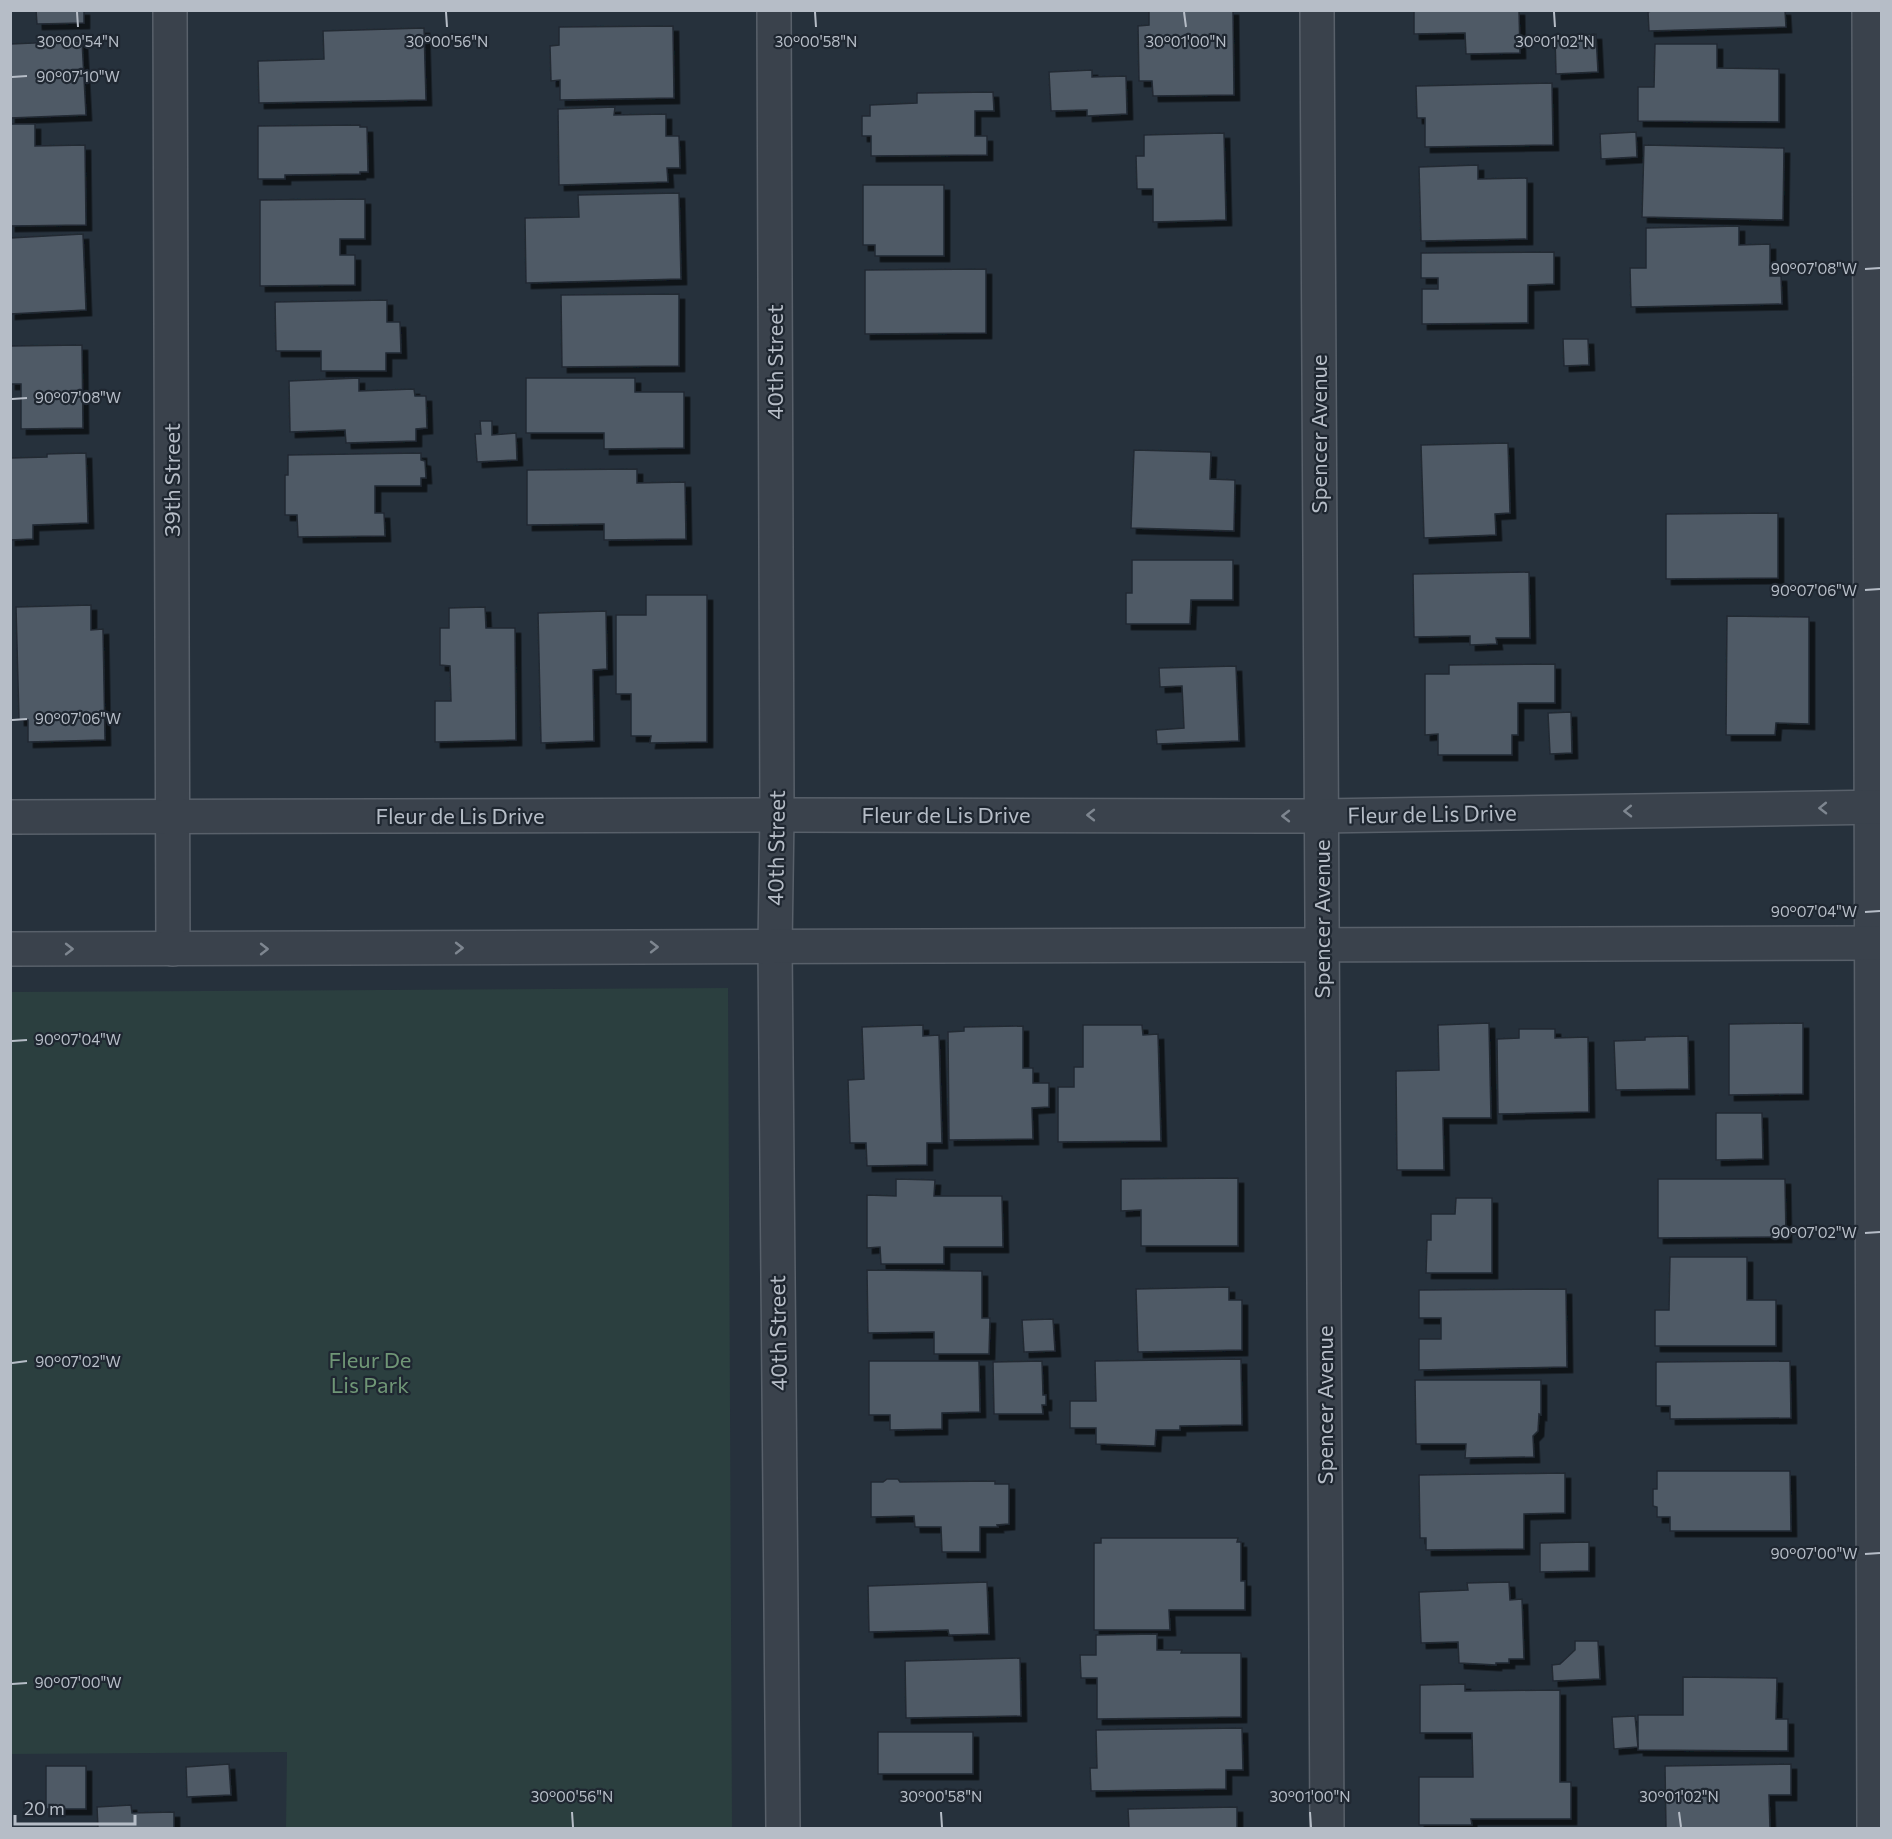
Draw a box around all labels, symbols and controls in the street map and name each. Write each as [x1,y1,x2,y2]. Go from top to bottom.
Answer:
text: 30°00'54"N [37,32,119,50]
text: 30°00'56"N [406,32,488,50]
text: 30°00'58"N [775,32,857,50]
text: 30°01'00"N [1145,32,1227,50]
text: 30°01'02"N [1515,32,1595,50]
text: 90°07'10"W [36,67,120,85]
text: 90°07'08"W [1771,259,1857,277]
street label: 40th Street [761,304,788,420]
street label: Spencer Avenue [1305,355,1332,513]
text: 90°07'08"W [35,388,121,406]
street label: 39th Street [158,423,185,537]
text: 90°07'06"W [1771,581,1857,599]
text: 90°07'06"W [35,709,121,727]
street label: 40th Street [761,790,790,906]
street label: Fleur de Lis Drive [1347,799,1517,828]
street label: Fleur de Lis Drive [861,801,1031,828]
street label: Fleur de Lis Drive [375,802,545,829]
one-way arrow [1819,802,1828,814]
one-way arrow [1624,805,1633,817]
one-way arrow [1087,809,1096,822]
one-way arrow [1282,810,1291,822]
street label: Spencer Avenue [1308,840,1335,998]
text: 90°07'04"W [1771,902,1857,920]
one-way arrow [649,941,658,953]
one-way arrow [454,942,463,954]
one-way arrow [64,943,73,955]
one-way arrow [259,943,268,955]
text: 90°07'04"W [35,1030,121,1048]
text: 90°07'02"W [1771,1223,1857,1241]
street label: 40th Street [763,1275,792,1391]
street label: Spencer Avenue [1311,1326,1338,1484]
park label: Fleur De Lis Park [329,1346,411,1398]
text: 90°07'02"W [35,1352,121,1370]
text: 90°07'00"W [1770,1544,1858,1562]
text: 90°07'00"W [34,1673,122,1691]
text: 30°00'56"N [531,1787,613,1805]
text: 30°00'58"N [900,1787,982,1805]
text: 30°01'00"N [1269,1787,1351,1805]
text: 30°01'02"N [1639,1787,1719,1805]
scale bar [15,1788,135,1826]
text: 20 m [24,1797,65,1819]

